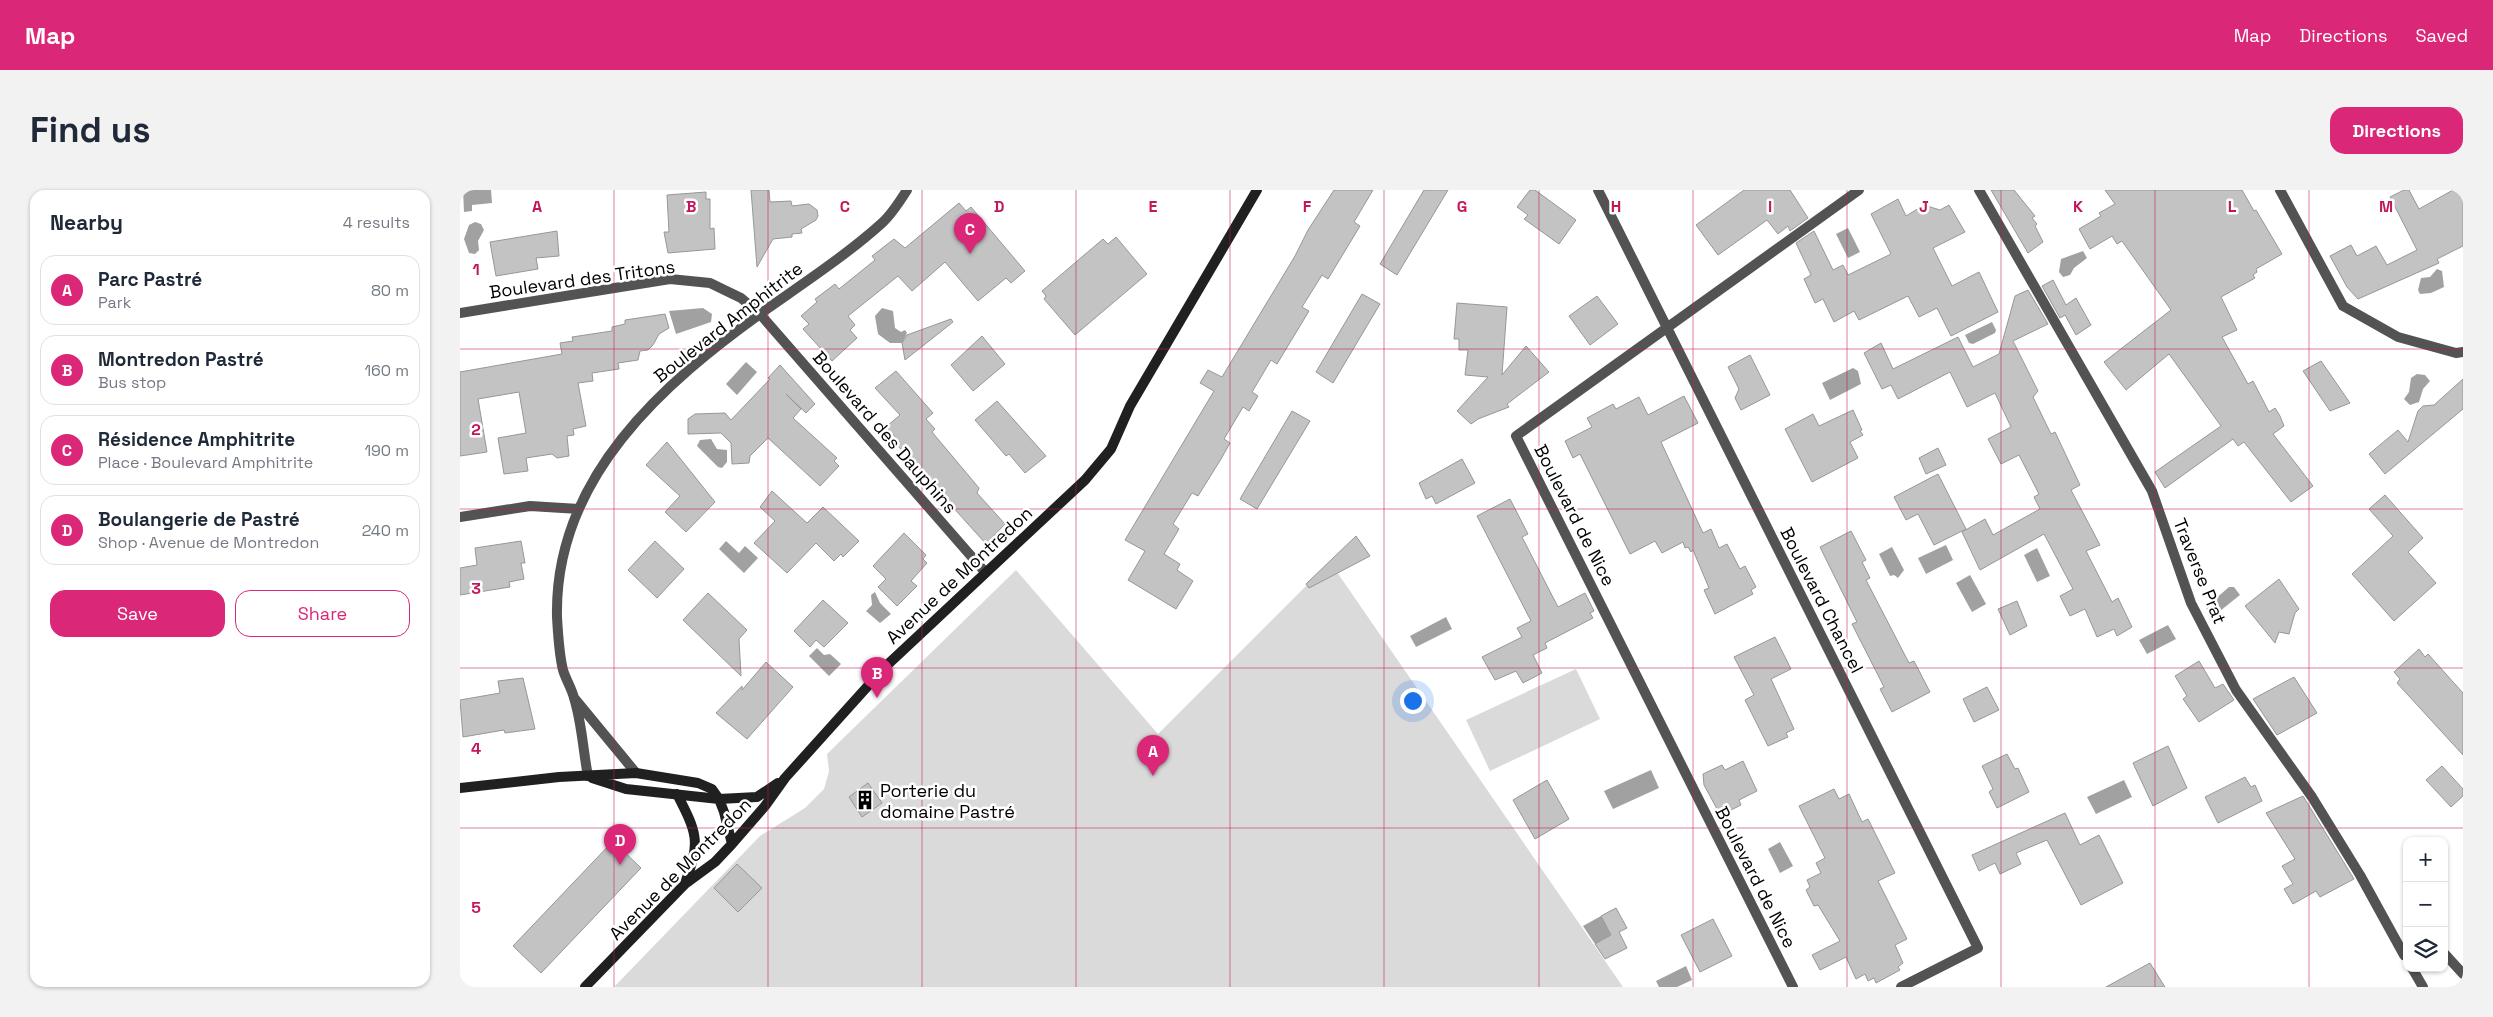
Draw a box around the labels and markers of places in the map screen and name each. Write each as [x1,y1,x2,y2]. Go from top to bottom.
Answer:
pin: C [954,213,986,254]
pin: B [861,657,893,698]
pin: A [1137,735,1169,776]
place label: Porterie du domaine Pastré [880,779,1015,823]
building icon: Porterie du domaine Pastré [854,789,876,811]
pin: D [604,824,636,865]

